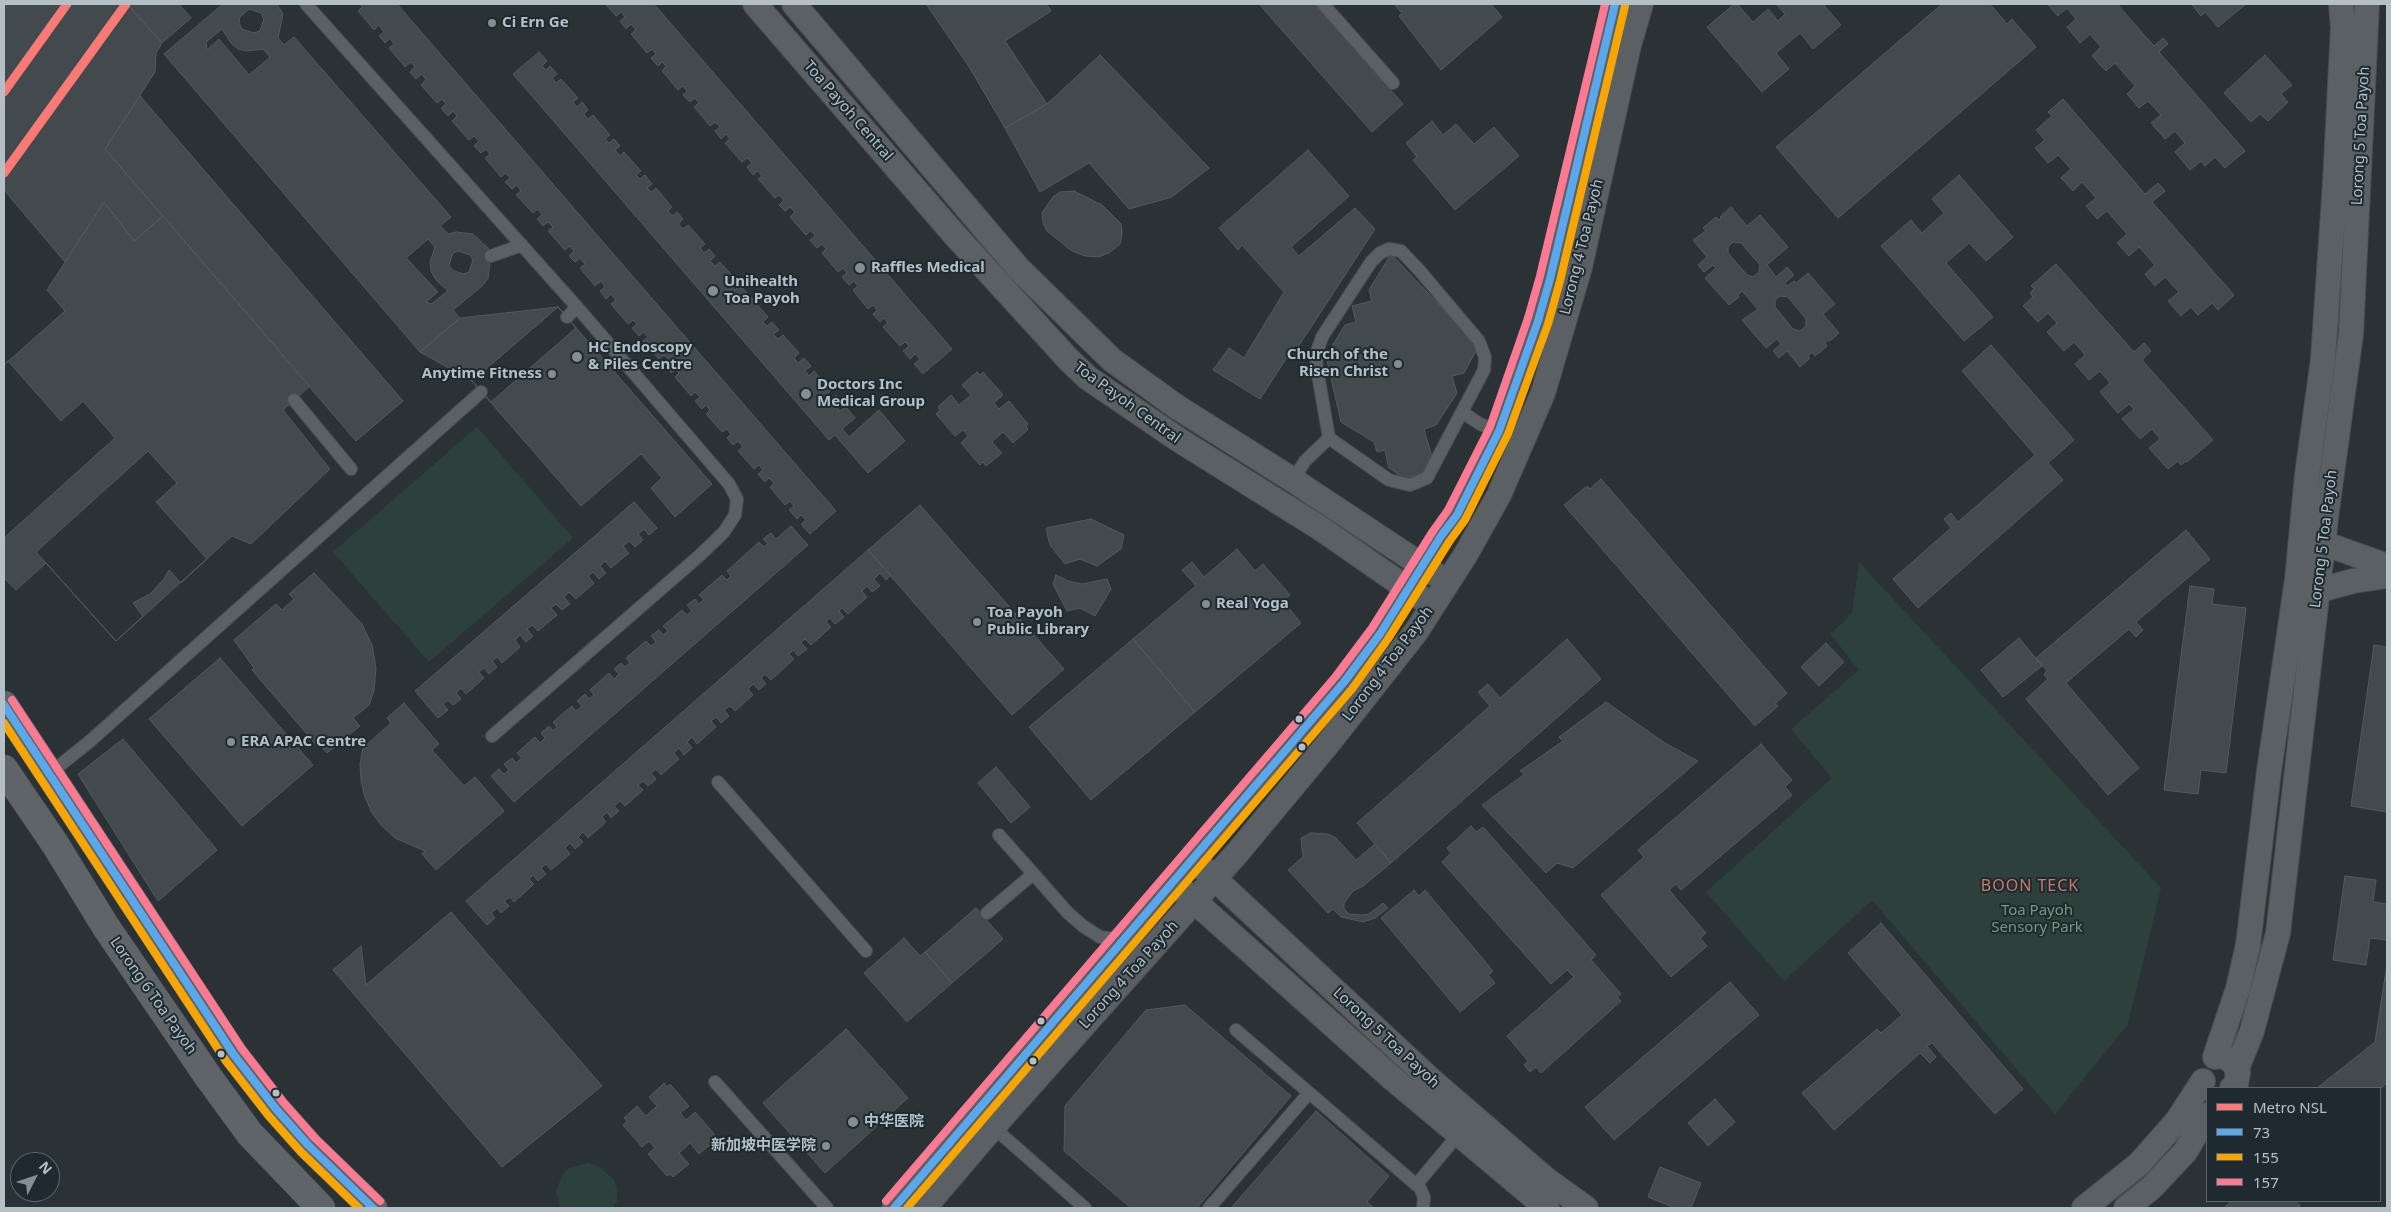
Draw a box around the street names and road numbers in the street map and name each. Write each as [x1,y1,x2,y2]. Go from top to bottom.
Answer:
street label: Toa Payoh Central [800,57,896,165]
street label: Lorong 5 Toa Payoh [2348,66,2374,206]
street label: Lorong 4 Toa Payoh [1556,177,1608,317]
street label: Toa Payoh Central [1070,358,1184,448]
street label: Lorong 5 Toa Payoh [2307,469,2341,609]
street label: Lorong 4 Toa Payoh [1339,603,1437,725]
street label: Lorong 4 Toa Payoh [1076,917,1182,1033]
street label: Lorong 6 Toa Payoh [106,934,200,1058]
street label: Lorong 5 Toa Payoh [1329,984,1443,1092]

